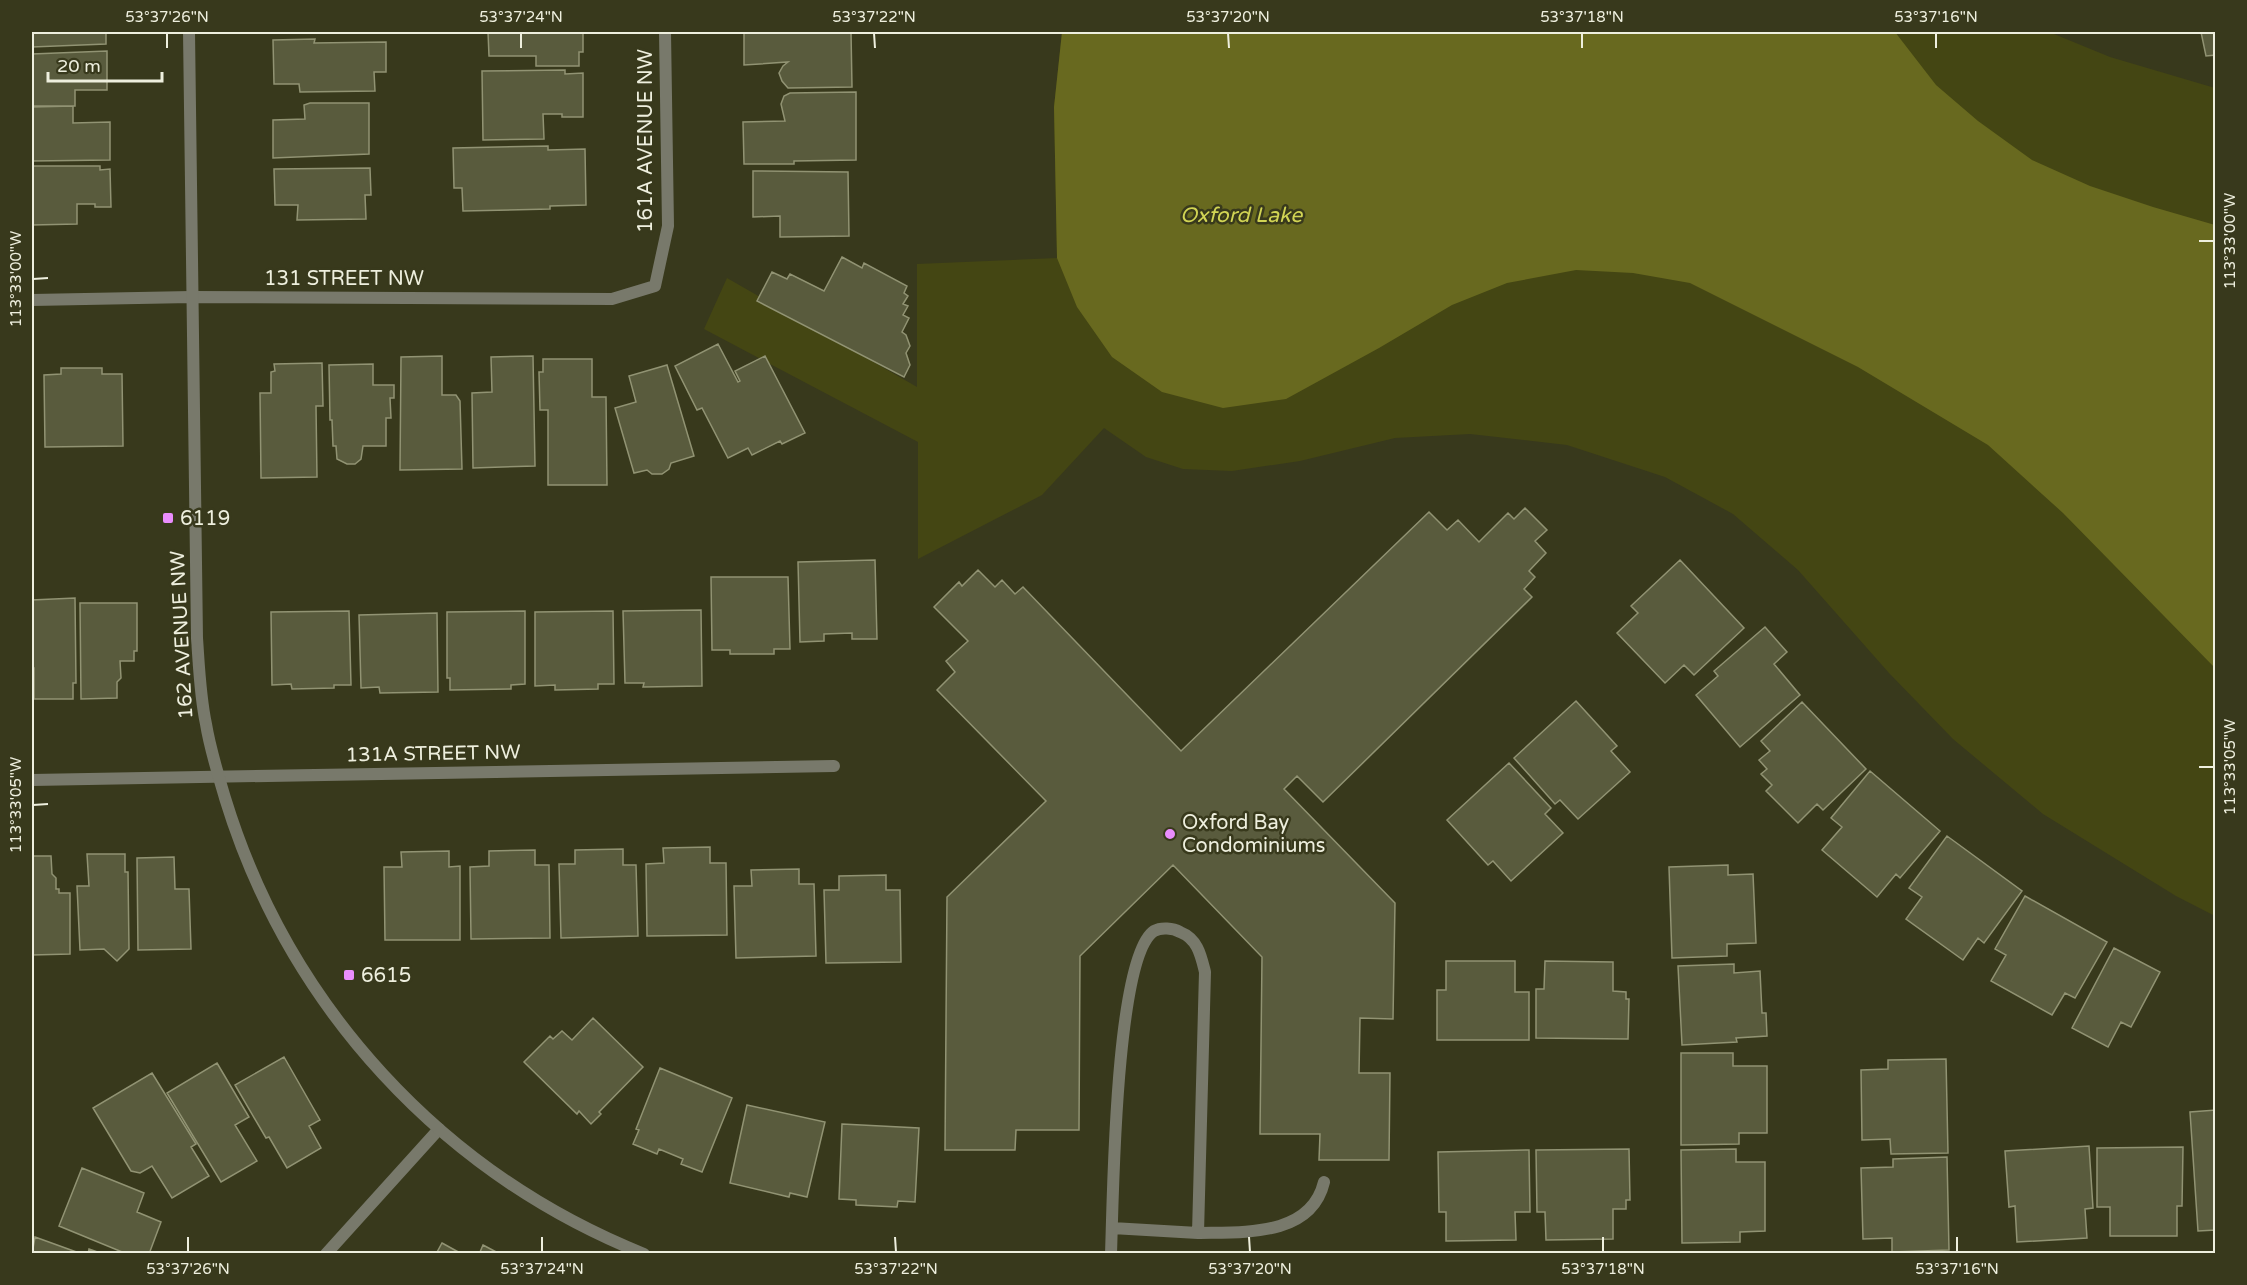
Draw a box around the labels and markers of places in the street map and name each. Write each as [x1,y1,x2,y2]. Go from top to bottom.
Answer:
place label: 6119 [180,507,230,531]
marker: 6119 [161,511,175,525]
place label: Oxford Bay Condominiums [1182,811,1325,858]
marker: Oxford Bay Condominiums [1163,827,1177,841]
place label: 6615 [361,964,411,988]
marker: 6615 [342,968,356,982]

